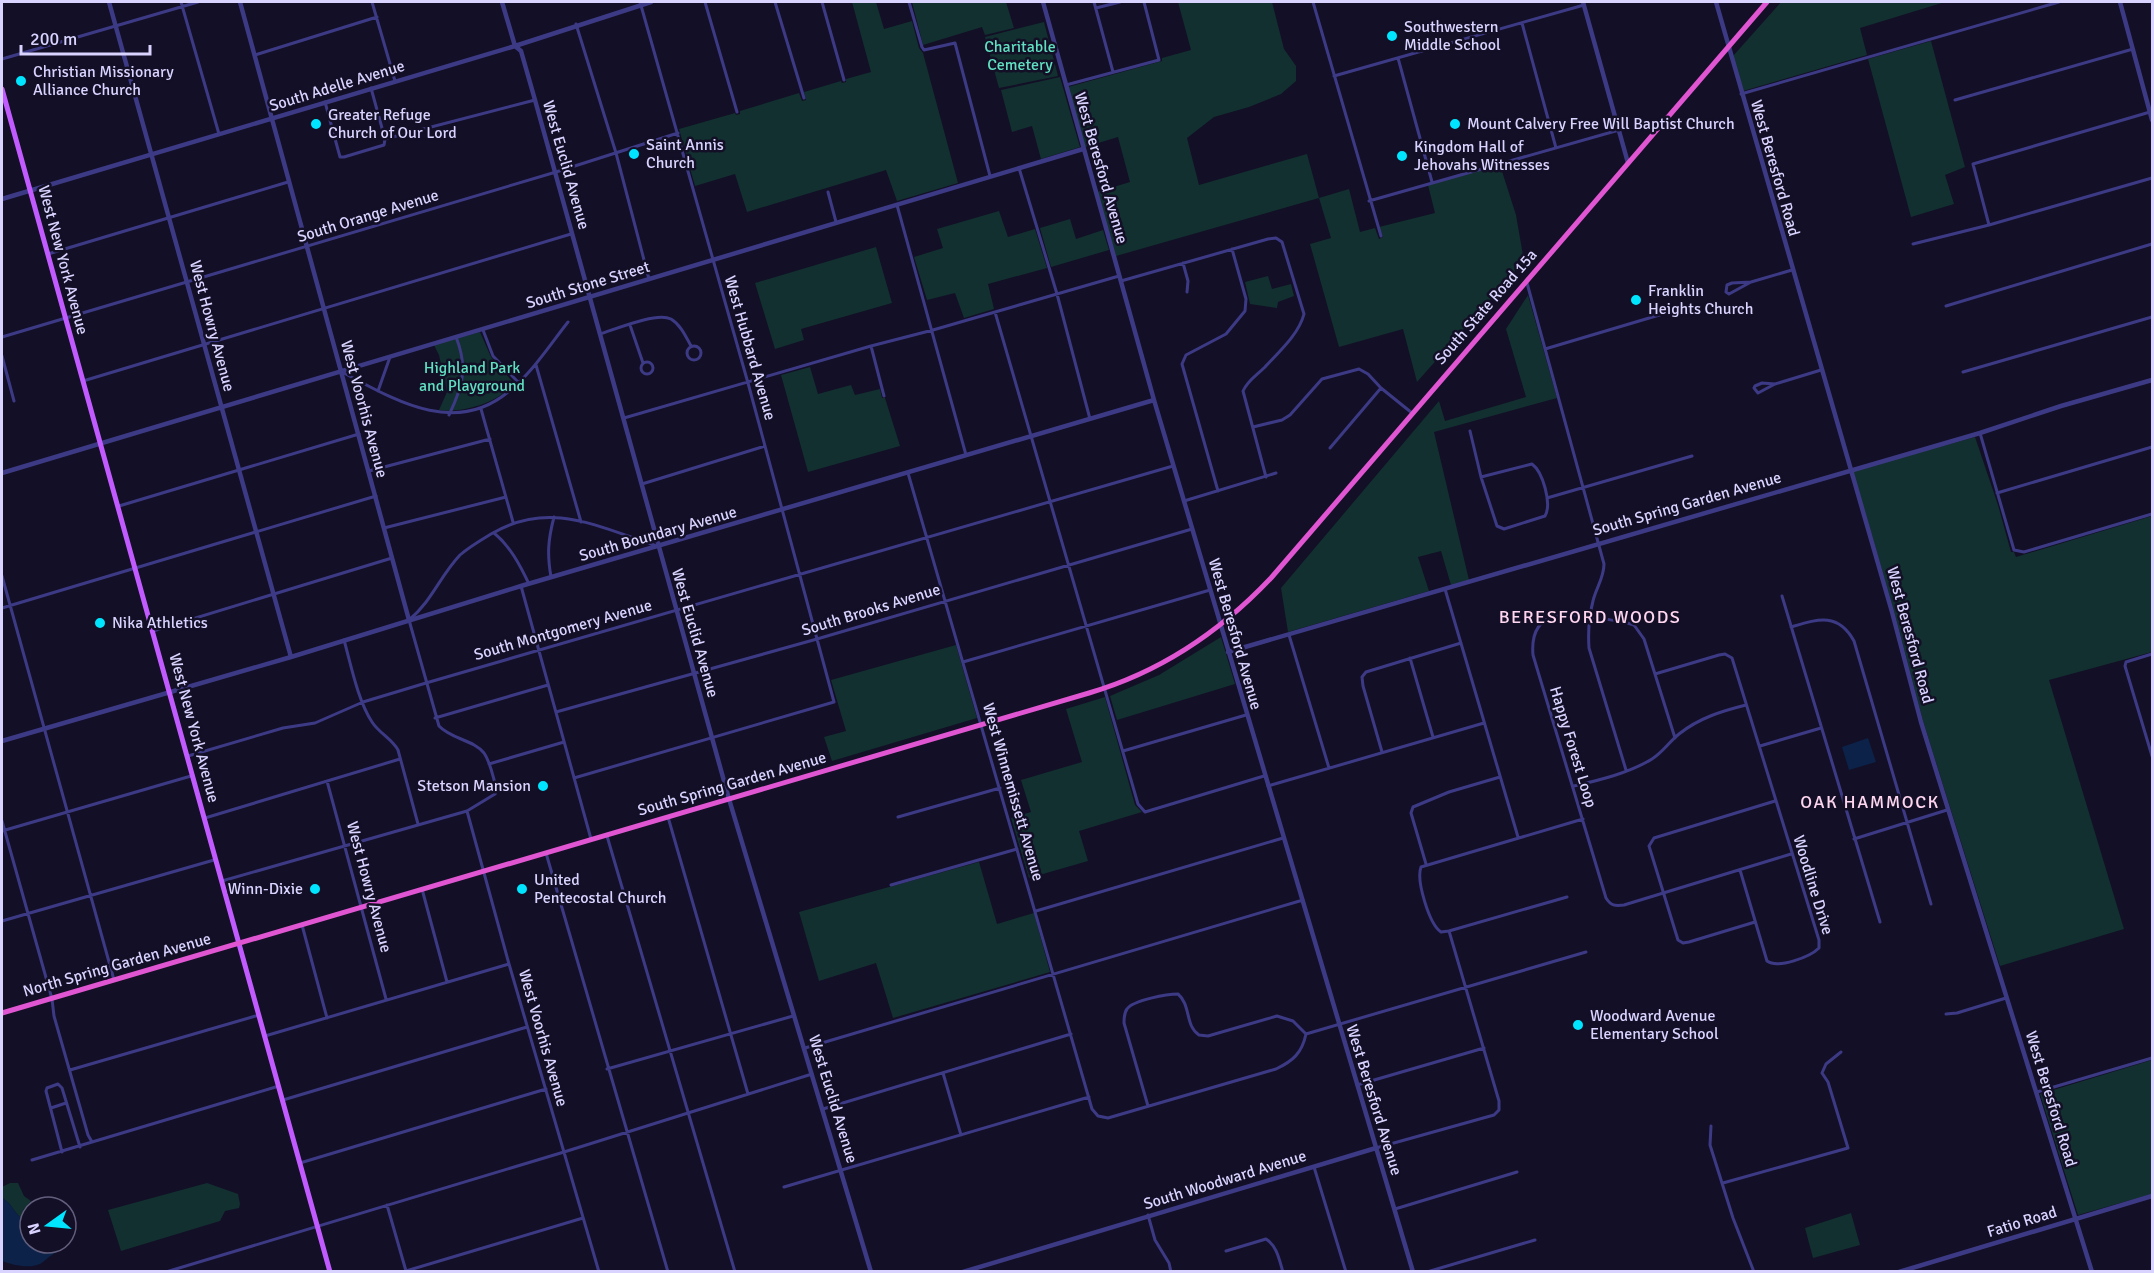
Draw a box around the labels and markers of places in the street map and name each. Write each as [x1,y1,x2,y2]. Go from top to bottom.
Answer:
place label: Southwestern Middle School [1404,17,1501,55]
marker: Southwestern Middle School [1385,29,1399,43]
place label: Christian Missionary Alliance Church [33,62,174,100]
marker: Christian Missionary Alliance Church [14,74,28,88]
place label: Greater Refuge Church of Our Lord [328,105,457,143]
place label: Mount Calvery Free Will Baptist Church [1467,114,1735,134]
marker: Greater Refuge Church of Our Lord [309,117,323,131]
marker: Mount Calvery Free Will Baptist Church [1448,117,1462,131]
place label: Saint Annis Church [646,135,724,173]
place label: Kingdom Hall of Jehovahs Witnesses [1414,137,1550,175]
marker: Saint Annis Church [627,147,641,161]
marker: Kingdom Hall of Jehovahs Witnesses [1395,149,1409,163]
place label: Franklin Heights Church [1648,281,1753,319]
marker: Franklin Heights Church [1629,293,1643,307]
place label: Nika Athletics [112,613,208,633]
marker: Nika Athletics [93,616,107,630]
place label: Stetson Mansion [417,776,531,796]
marker: Stetson Mansion [536,779,550,793]
place label: United Pentecostal Church [534,870,667,908]
place label: Winn-Dixie [228,879,303,899]
marker: Winn-Dixie [308,882,322,896]
marker: United Pentecostal Church [515,882,529,896]
place label: Woodward Avenue Elementary School [1590,1006,1719,1044]
marker: Woodward Avenue Elementary School [1571,1018,1585,1032]

